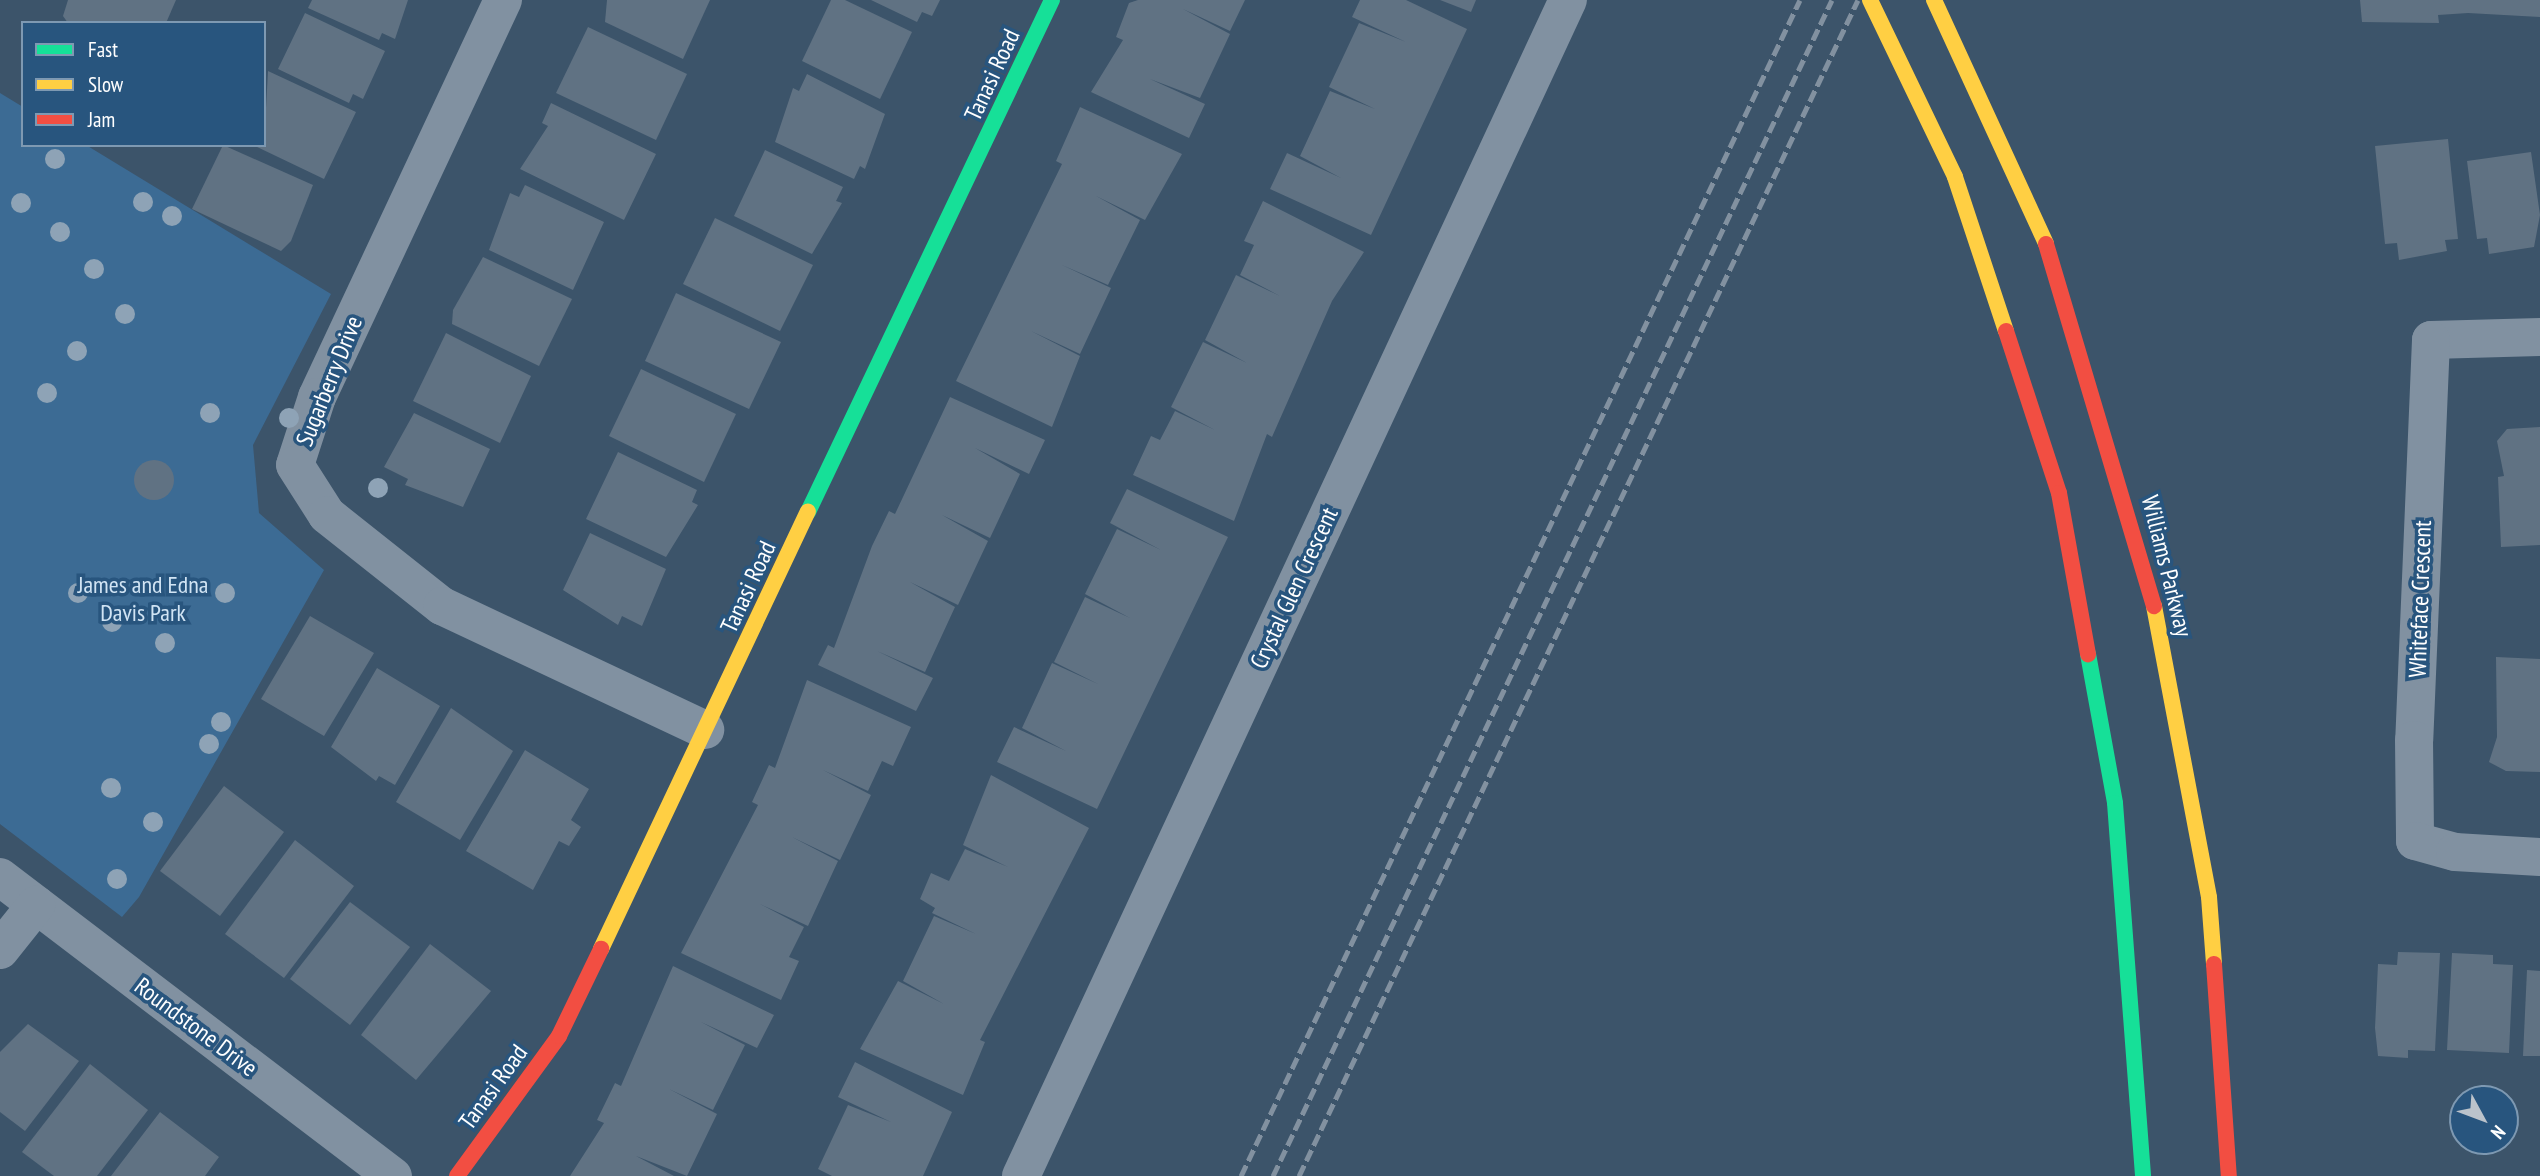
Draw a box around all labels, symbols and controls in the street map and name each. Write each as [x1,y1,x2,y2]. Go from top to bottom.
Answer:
legend [21,21,266,147]
street label: Tanasi Road [958,25,1026,125]
text: Fast [88,36,118,63]
text: Slow [88,71,123,98]
text: Jam [88,106,115,133]
street label: Sugarberry Drive [290,311,368,451]
street label: Williams Parkway [2136,492,2198,640]
street label: Crystal Glen Crescent [1244,503,1344,673]
street label: Whiteface Crescent [2403,520,2437,678]
street label: Tanasi Road [714,537,782,637]
park label: James and Edna Davis Park [78,571,208,627]
street label: Roundstone Drive [129,971,263,1083]
street label: Tanasi Road [453,1039,533,1135]
north arrow [2449,1085,2519,1155]
text: N [2486,1121,2511,1144]

